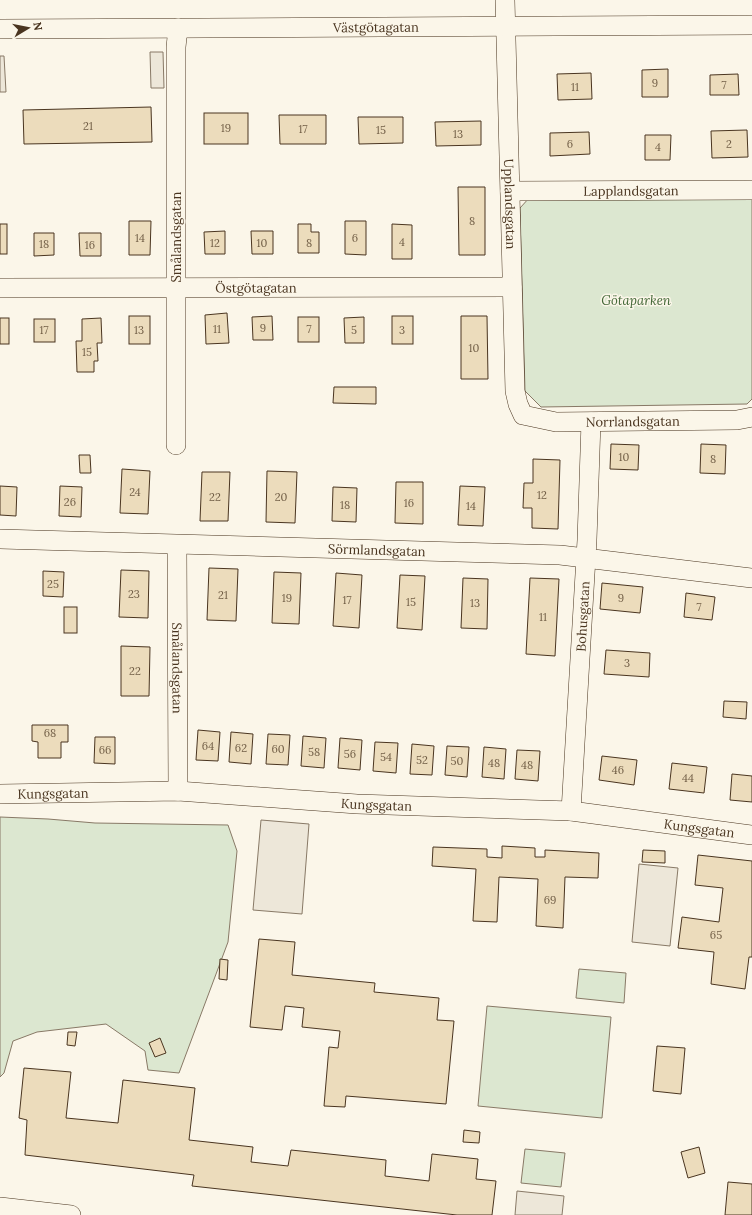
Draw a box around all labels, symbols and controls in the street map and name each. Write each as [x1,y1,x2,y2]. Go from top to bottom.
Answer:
north arrow [8,8,48,48]
street label: Västgötagatan [332,19,419,36]
text: N [30,21,46,32]
house number: 9 [652,76,658,90]
house number: 7 [721,78,727,92]
house number: 11 [571,80,579,94]
house number: 21 [83,119,93,133]
house number: 19 [221,121,231,135]
house number: 17 [298,122,308,136]
house number: 15 [376,123,386,137]
house number: 13 [453,127,463,141]
house number: 6 [567,137,573,151]
house number: 2 [726,137,732,151]
house number: 4 [655,140,661,154]
street label: Upplandsgatan [500,158,519,250]
street label: Lapplandsgatan [583,182,679,200]
street label: Smålandsgatan [168,191,185,283]
house number: 8 [469,214,475,228]
house number: 14 [135,231,145,245]
house number: 6 [352,231,358,245]
house number: 4 [399,235,405,249]
house number: 12 [210,236,220,250]
house number: 10 [257,236,268,250]
house number: 8 [306,236,312,250]
house number: 18 [39,237,49,251]
house number: 16 [85,238,95,252]
street label: Östgötagatan [215,279,297,297]
park label: Götaparken [601,292,671,309]
house number: 9 [260,321,266,335]
house number: 11 [213,322,221,336]
house number: 7 [306,322,312,336]
house number: 17 [39,323,49,337]
house number: 13 [134,323,144,337]
house number: 5 [351,323,357,337]
house number: 3 [399,323,405,337]
house number: 10 [469,341,480,355]
house number: 15 [82,345,92,359]
street label: Norrlandsgatan [586,413,680,431]
house number: 10 [619,450,630,464]
house number: 8 [710,452,716,466]
house number: 24 [129,485,141,499]
house number: 12 [537,488,547,502]
house number: 22 [209,490,221,504]
house number: 20 [275,490,288,504]
house number: 26 [64,495,76,509]
house number: 16 [404,496,414,510]
house number: 18 [340,498,350,512]
house number: 14 [466,499,476,513]
street label: Sörmlandsgatan [328,540,426,560]
house number: 25 [47,577,59,591]
street label: Bohusgatan [572,580,594,652]
house number: 23 [128,587,140,601]
house number: 21 [218,588,228,602]
house number: 19 [282,591,292,605]
house number: 9 [618,591,624,605]
house number: 17 [342,593,352,607]
house number: 15 [406,595,416,609]
house number: 13 [470,596,480,610]
house number: 7 [696,600,702,614]
house number: 11 [539,610,547,624]
street label: Smålandsgatan [168,622,186,714]
house number: 3 [624,656,630,670]
house number: 22 [129,664,141,678]
house number: 68 [44,726,56,740]
house number: 64 [202,739,214,753]
house number: 62 [235,741,247,755]
house number: 60 [271,742,285,756]
house number: 66 [99,743,111,757]
house number: 58 [308,745,320,759]
house number: 56 [344,747,356,761]
house number: 54 [380,750,392,764]
house number: 52 [416,753,428,767]
house number: 50 [451,754,464,768]
house number: 48 [488,756,500,770]
house number: 48 [521,758,533,772]
house number: 46 [612,763,624,777]
house number: 44 [682,771,694,785]
street label: Kungsgatan [17,785,89,803]
street label: Kungsgatan [340,795,412,815]
street label: Kungsgatan [663,815,736,842]
house number: 69 [544,893,556,907]
house number: 65 [710,928,722,942]

